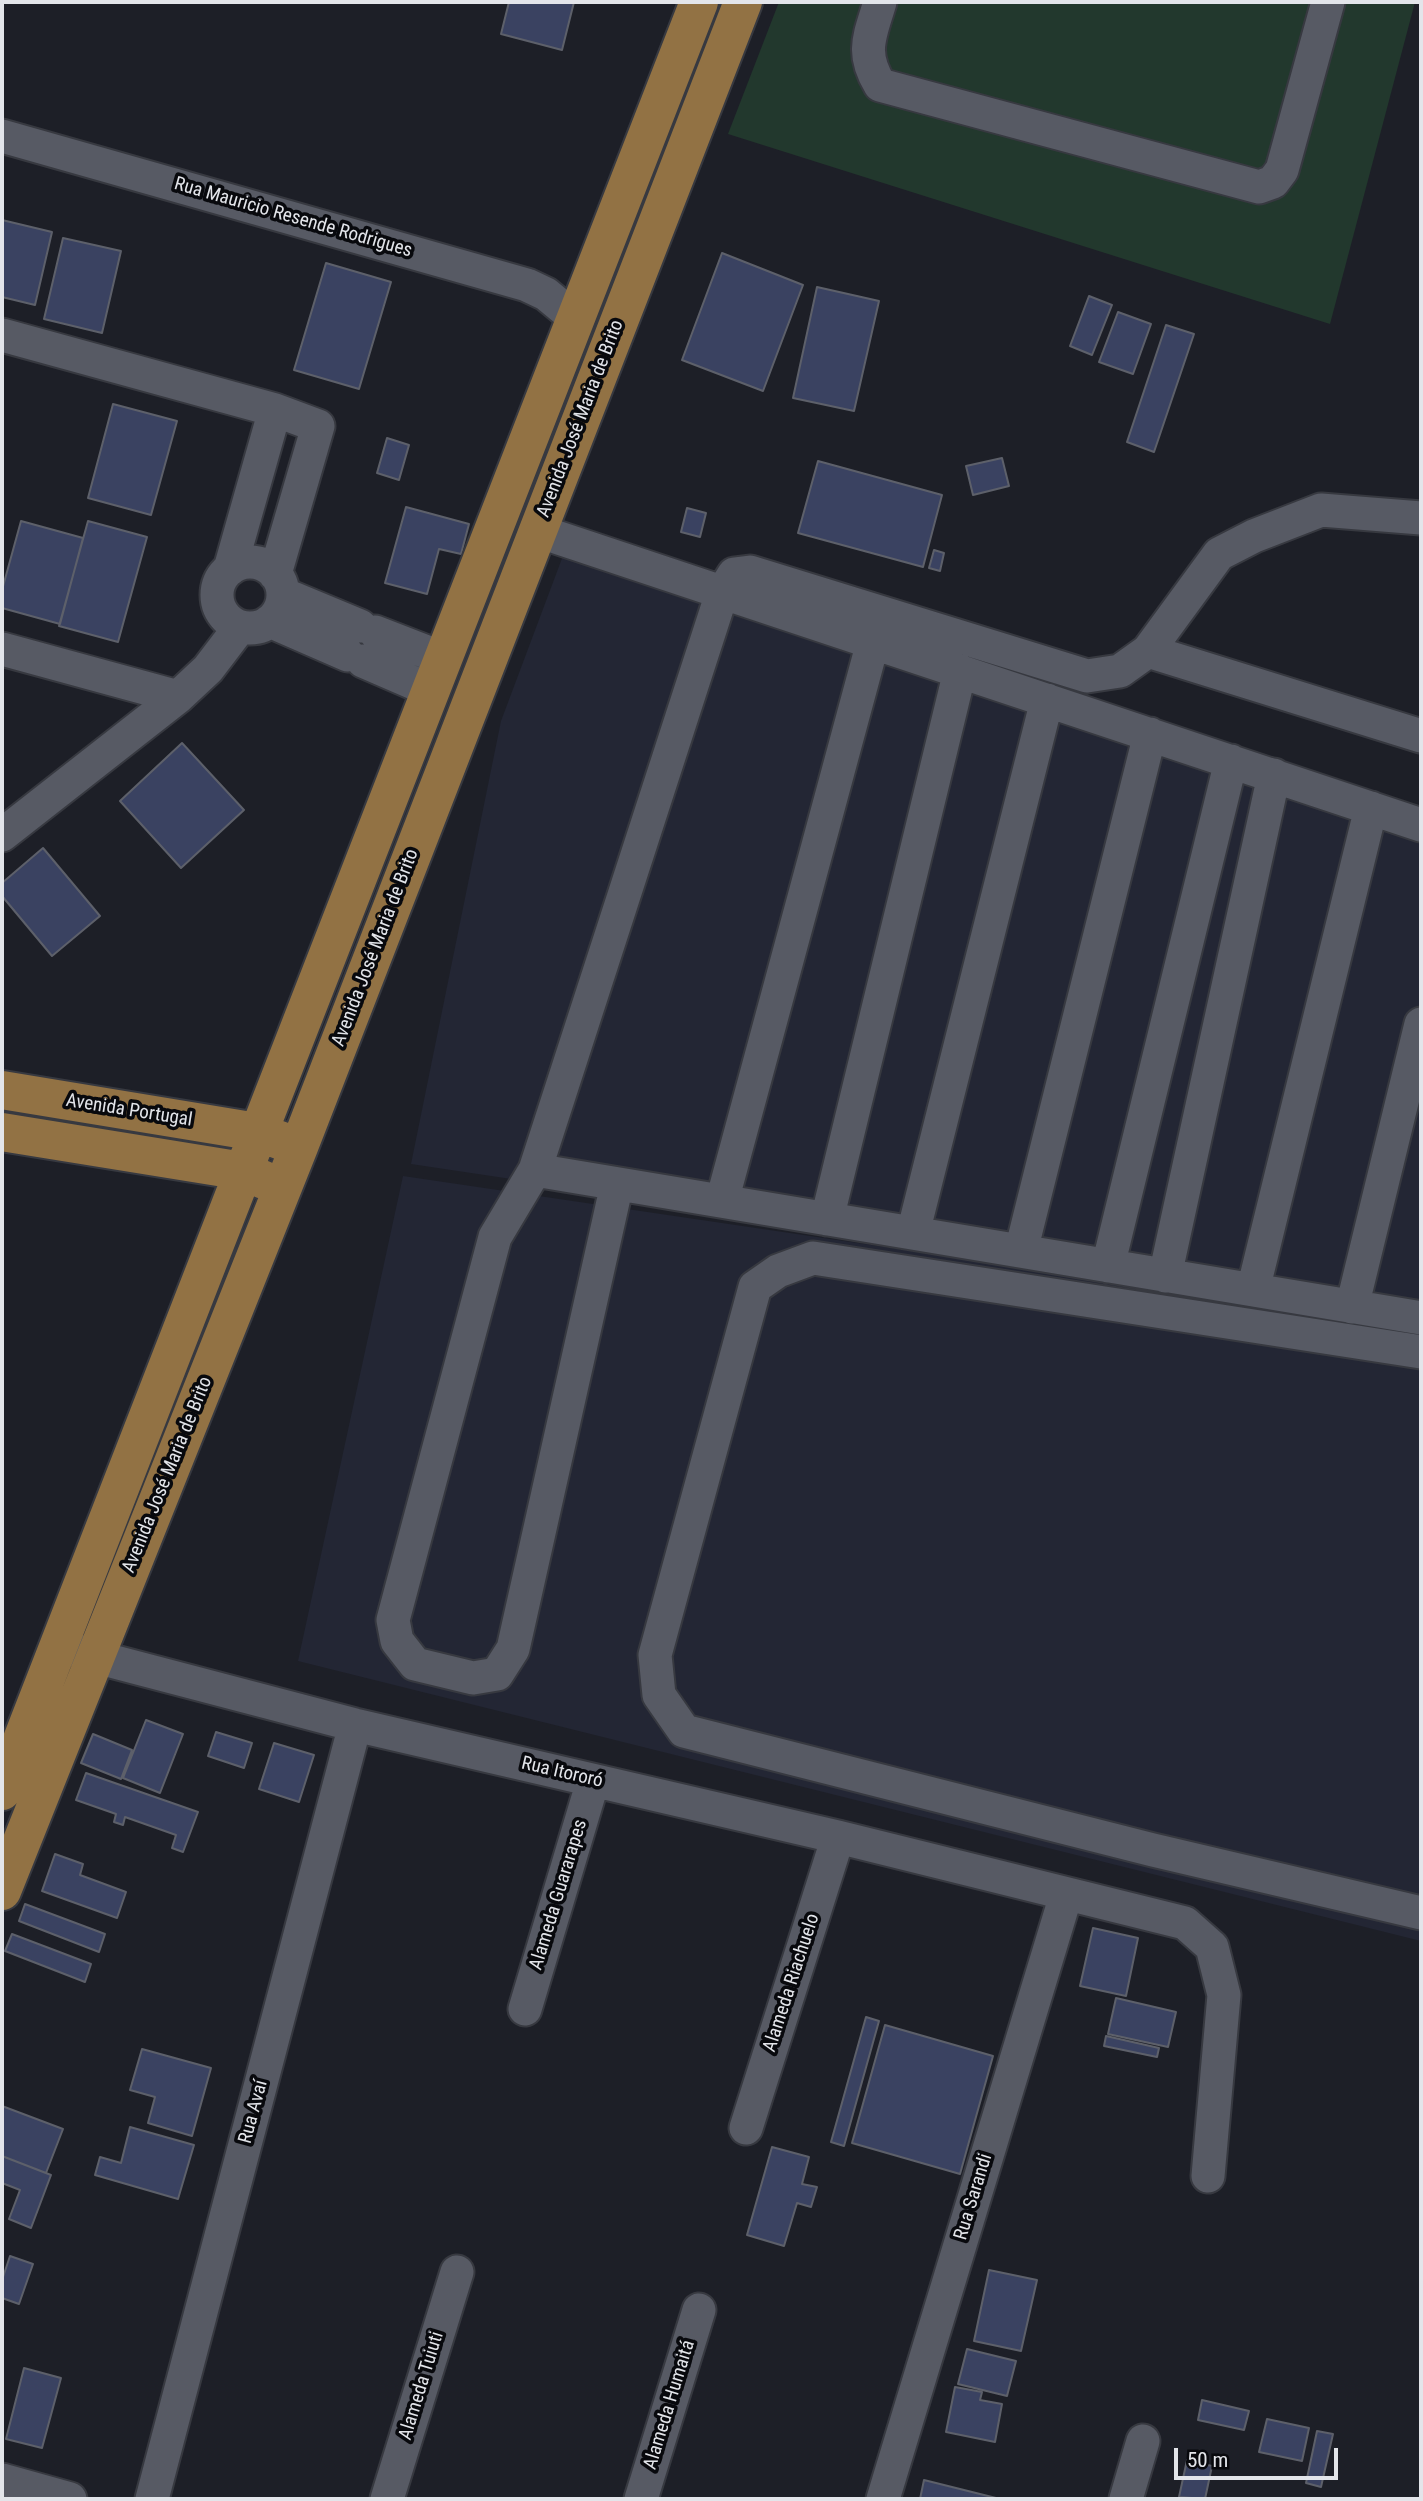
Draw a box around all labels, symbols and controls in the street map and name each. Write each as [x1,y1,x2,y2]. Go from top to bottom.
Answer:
street label: Rua Mauricio Resende Rodrigues [171,173,415,263]
street label: Avenida José Maria de Brito [533,317,629,521]
street label: Avenida José Maria de Brito [328,846,424,1050]
street label: Avenida Portugal [64,1090,194,1132]
street label: Avenida José Maria de Brito [118,1373,218,1577]
street label: Rua Itororó [519,1753,605,1793]
street label: Alameda Guararapes [525,1817,593,1973]
street label: Alameda Riachuelo [759,1911,825,2055]
street label: Rua Avaí [235,2078,273,2146]
street label: Rua Sarandi [950,2151,998,2243]
street label: Alameda Tuiuti [395,2329,449,2443]
street label: Alameda Humaitá [640,2338,700,2472]
scale bar [1178,2434,1342,2478]
text: 50 m [1187,2448,1228,2472]

